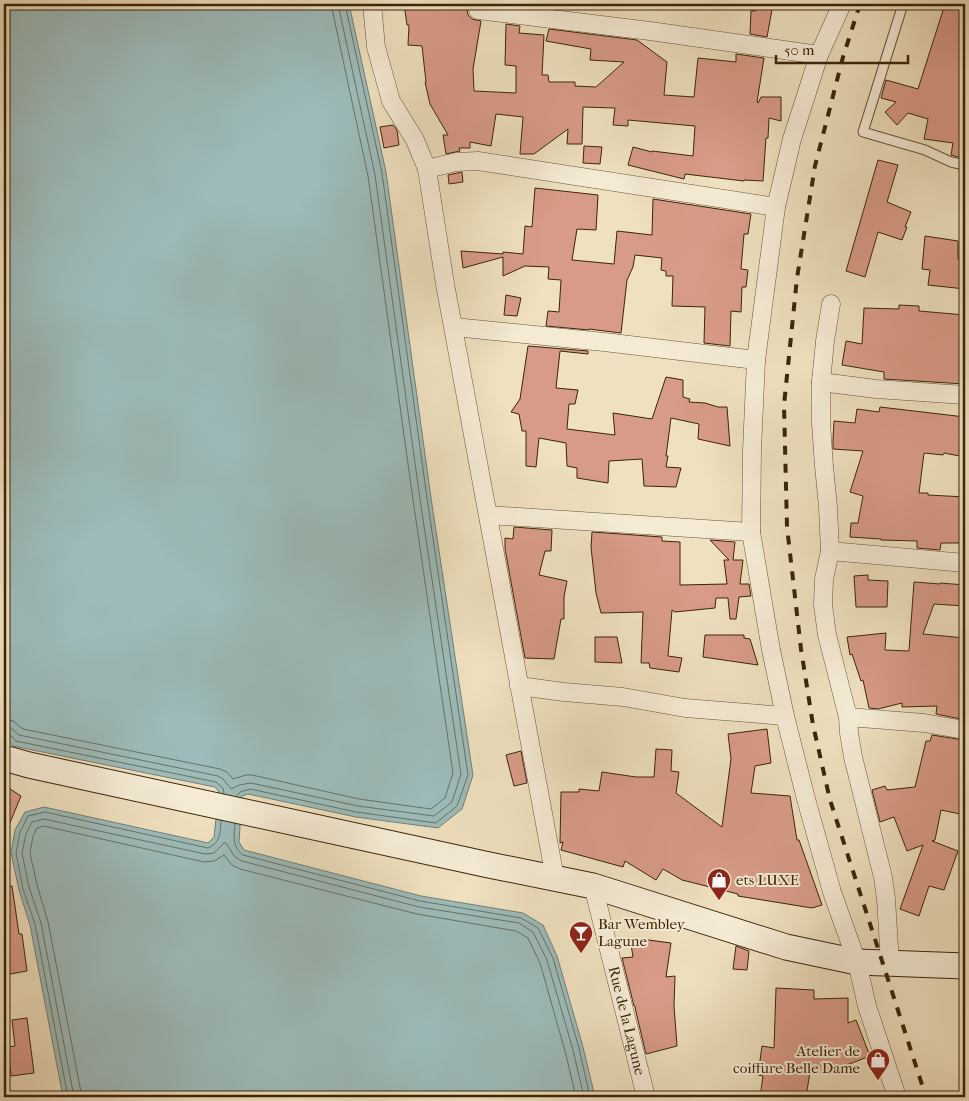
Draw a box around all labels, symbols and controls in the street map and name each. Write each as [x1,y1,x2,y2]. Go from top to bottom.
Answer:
scale bar [776,32,909,64]
text: 50 m [784,41,815,59]
shop icon: ets LUXE [706,867,732,901]
place label: ets LUXE [736,871,799,889]
place label: Bar Wembley Lagune [598,915,686,950]
bar icon: Bar Wembley Lagune [568,920,594,954]
street label: Rue de la Lagune [605,964,649,1078]
place label: Atelier de coiffure Belle Dame [733,1042,861,1077]
shop icon: Atelier de coiffure Belle Dame [865,1047,891,1081]

